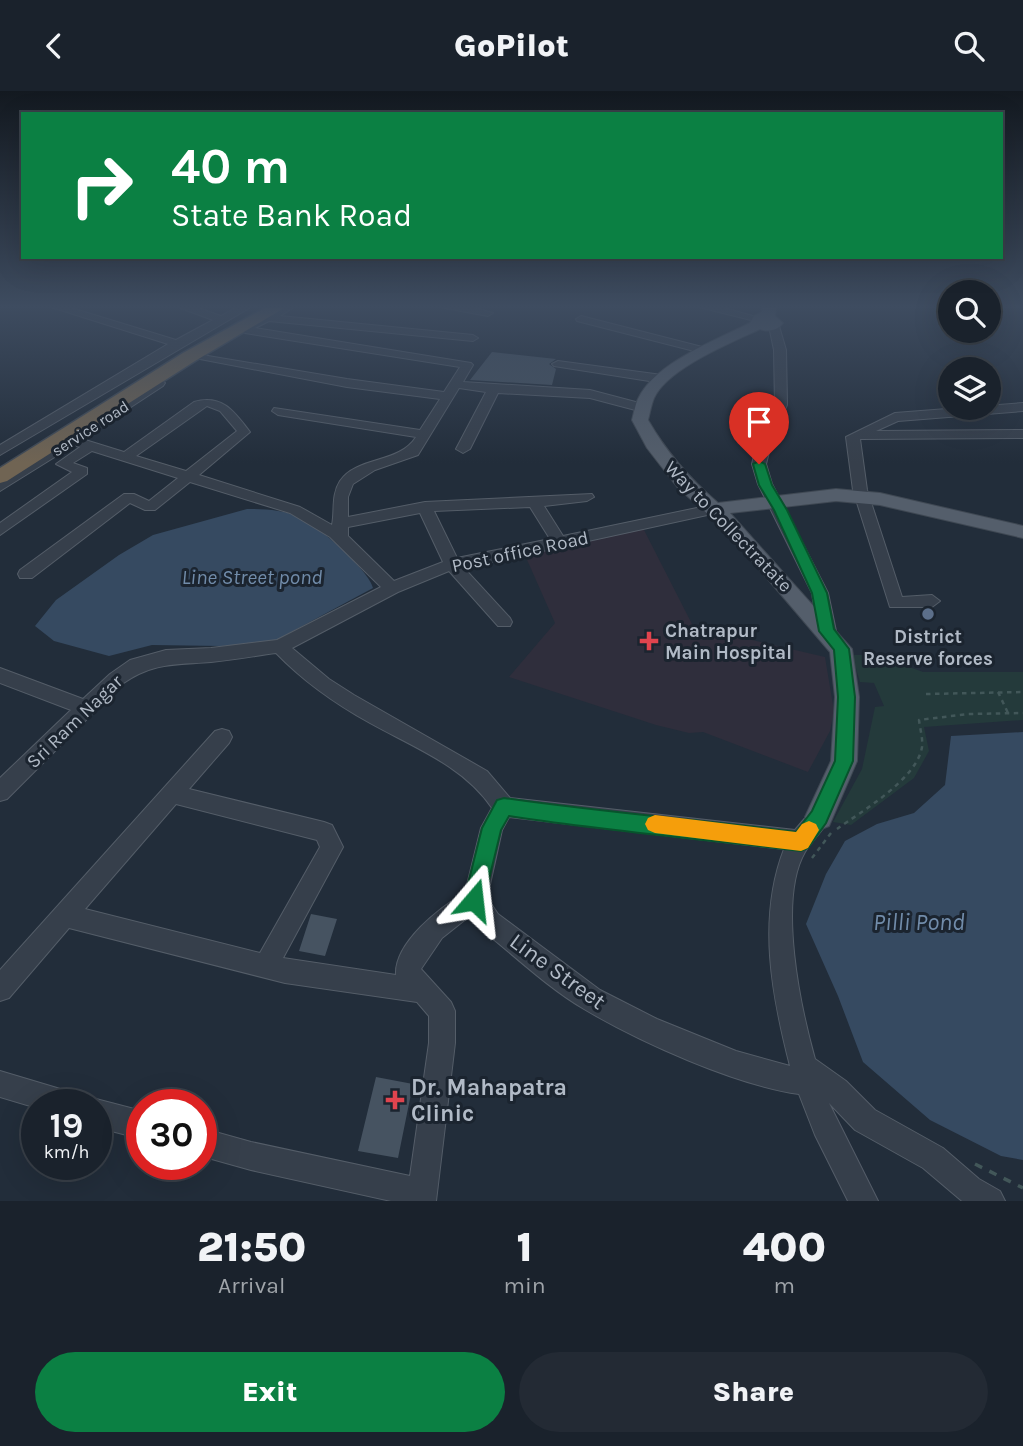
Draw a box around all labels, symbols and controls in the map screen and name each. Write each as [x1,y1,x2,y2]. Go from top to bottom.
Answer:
icon: back [35,27,73,65]
text: GoPilot [454,27,569,64]
icon: search [950,27,988,65]
text: 40 m [171,138,290,195]
icon: right [56,140,147,231]
text: State Bank Road [171,197,412,234]
map controls [938,280,1001,420]
button: search [938,280,1001,343]
button: layers [938,357,1001,420]
pin [729,392,789,464]
street label: service road [48,396,132,460]
icon: arrive [740,403,778,441]
street label: Way to Collectratate [660,457,796,597]
street label: Post office Road [450,527,591,577]
water label: Line Street pond [181,565,323,589]
marker: District Reserve forces [920,606,936,622]
place label: Chatrapur Main Hospital [665,620,792,664]
place label: District Reserve forces [863,626,993,670]
marker: Chatrapur Main Hospital [639,631,659,651]
street label: Sri Ram Nagar [22,670,127,773]
position arrow [437,863,511,937]
water label: Pilli Pond [873,908,965,936]
street label: Line Street [505,928,611,1015]
place label: Dr. Mahapatra Clinic [411,1074,567,1127]
speed limit sign: 30 [126,1089,217,1180]
marker: Dr. Mahapatra Clinic [385,1090,405,1110]
text: 19 [50,1105,83,1146]
text: km/h [44,1141,89,1163]
text: 21:50 [197,1222,306,1272]
text: 1 [516,1222,533,1272]
text: 400 [743,1222,826,1272]
text: Arrival [218,1272,285,1299]
text: min [503,1272,546,1299]
text: m [774,1272,795,1299]
button: Exit [35,1352,505,1432]
button: Share [519,1352,988,1432]

